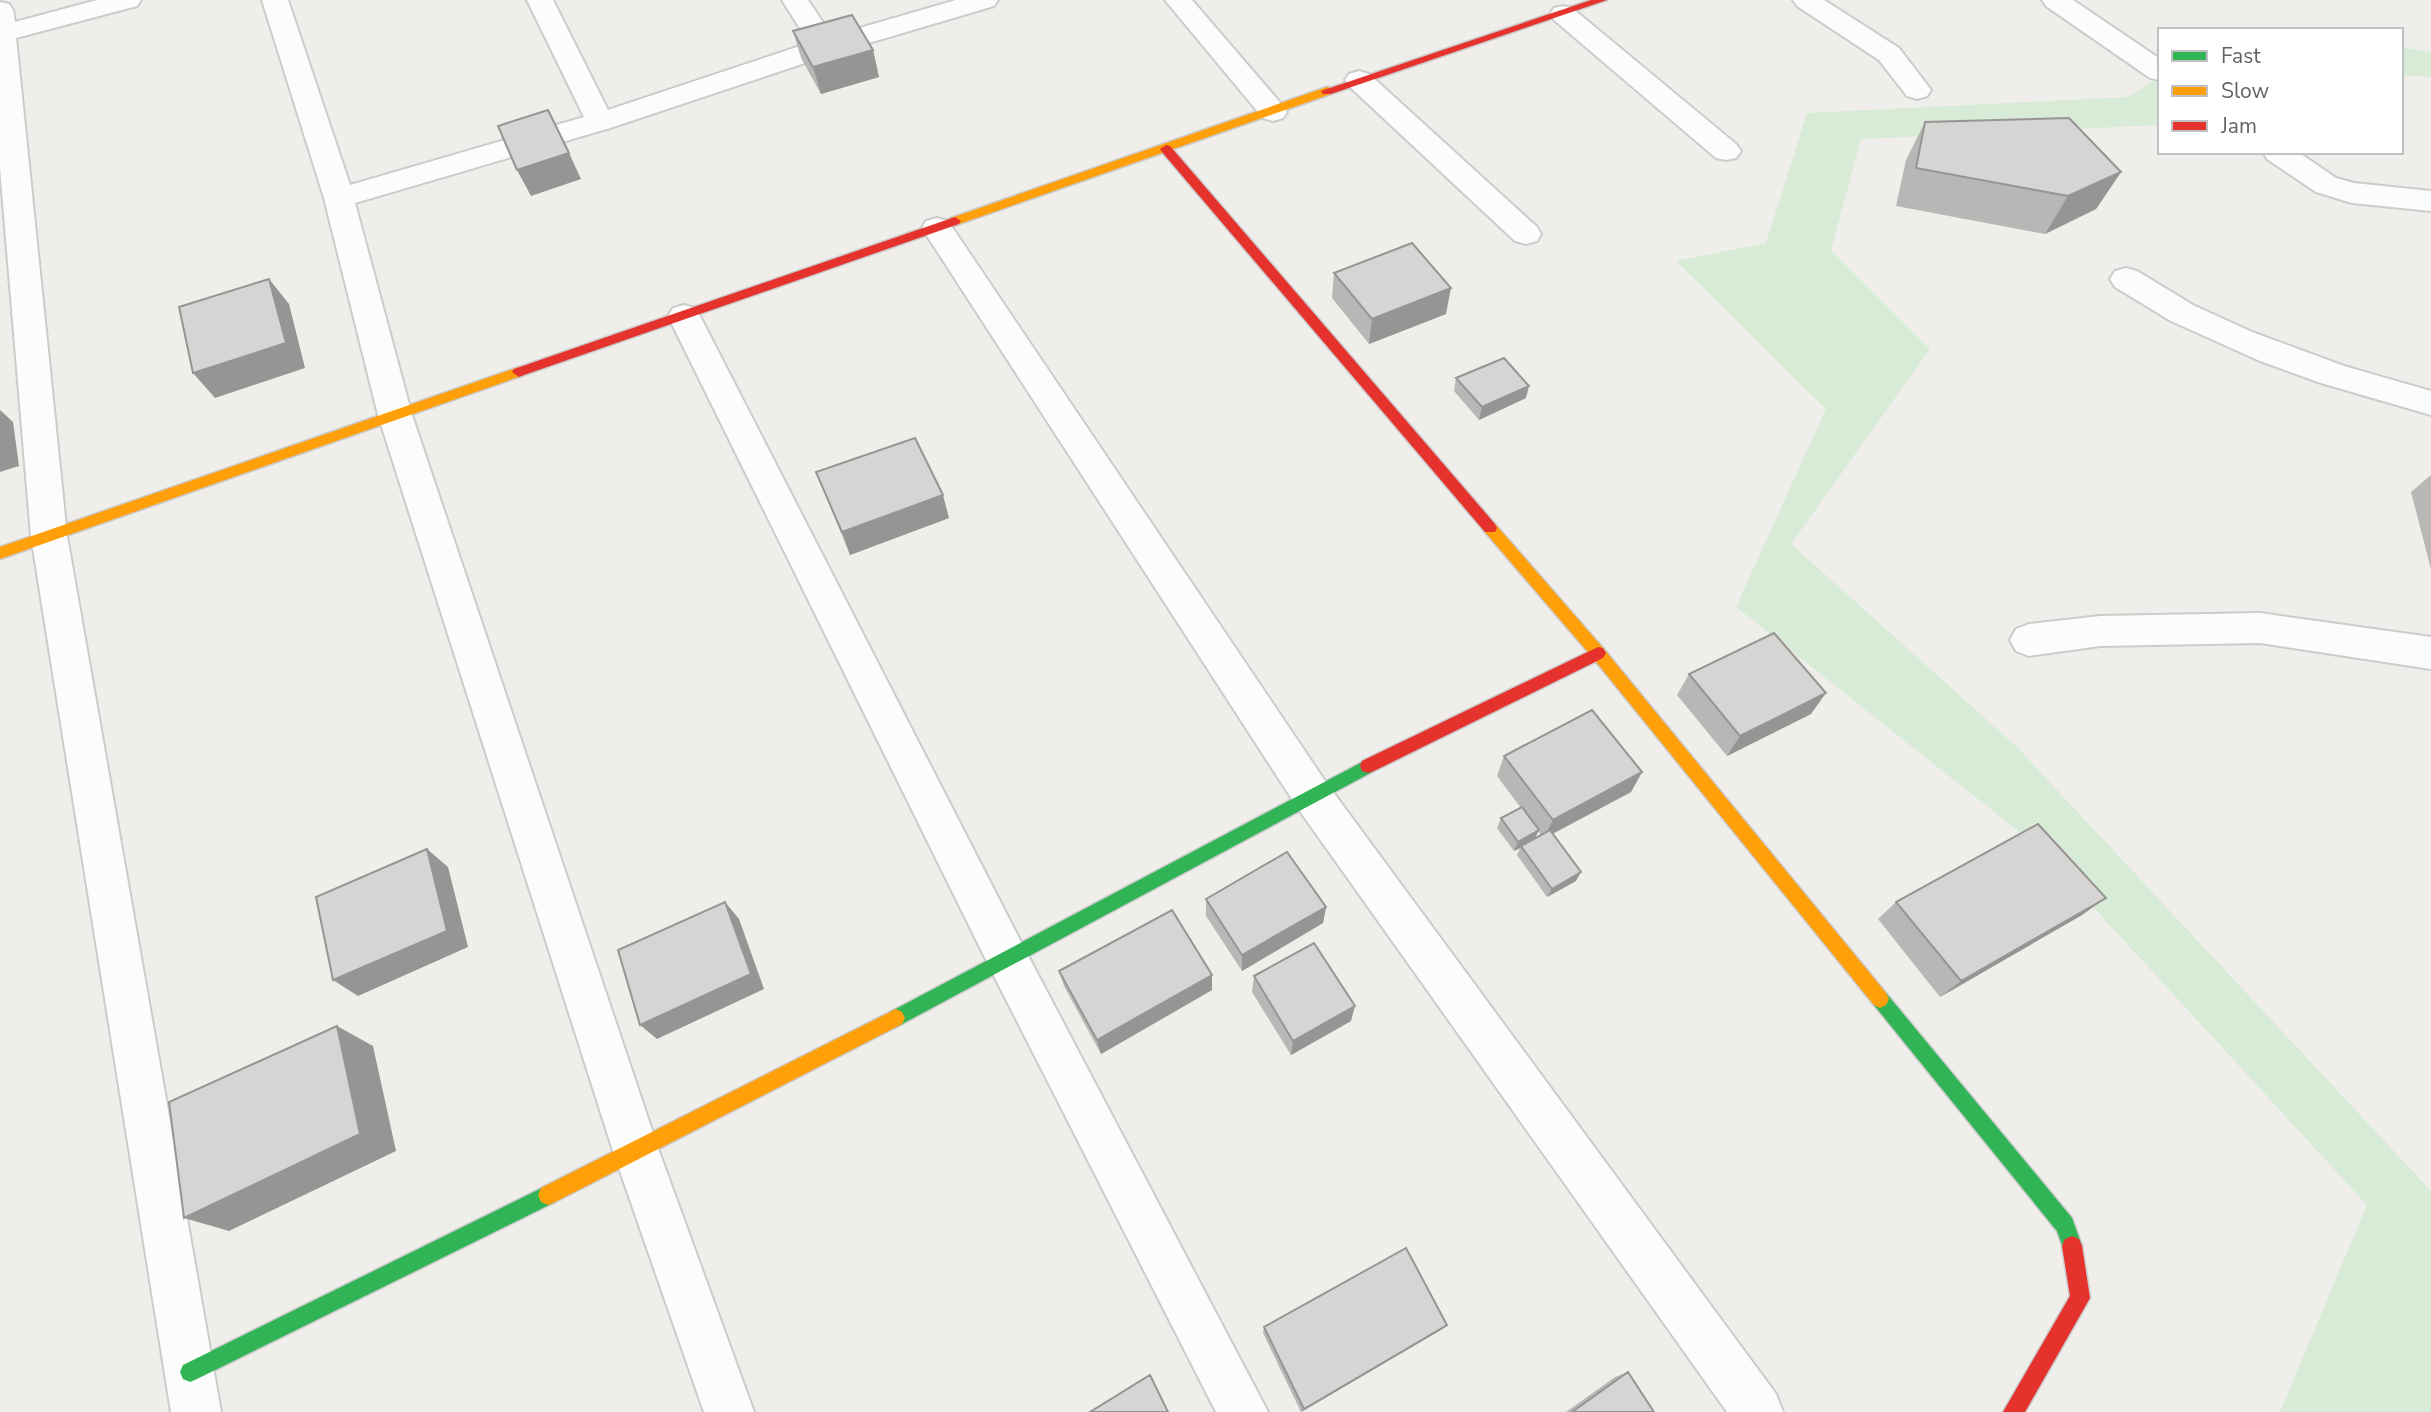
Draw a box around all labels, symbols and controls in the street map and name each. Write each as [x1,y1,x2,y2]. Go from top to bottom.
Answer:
legend [2158,28,2403,154]
text: Fast [2221,42,2261,70]
text: Slow [2221,77,2270,105]
text: Jam [2220,112,2257,140]

